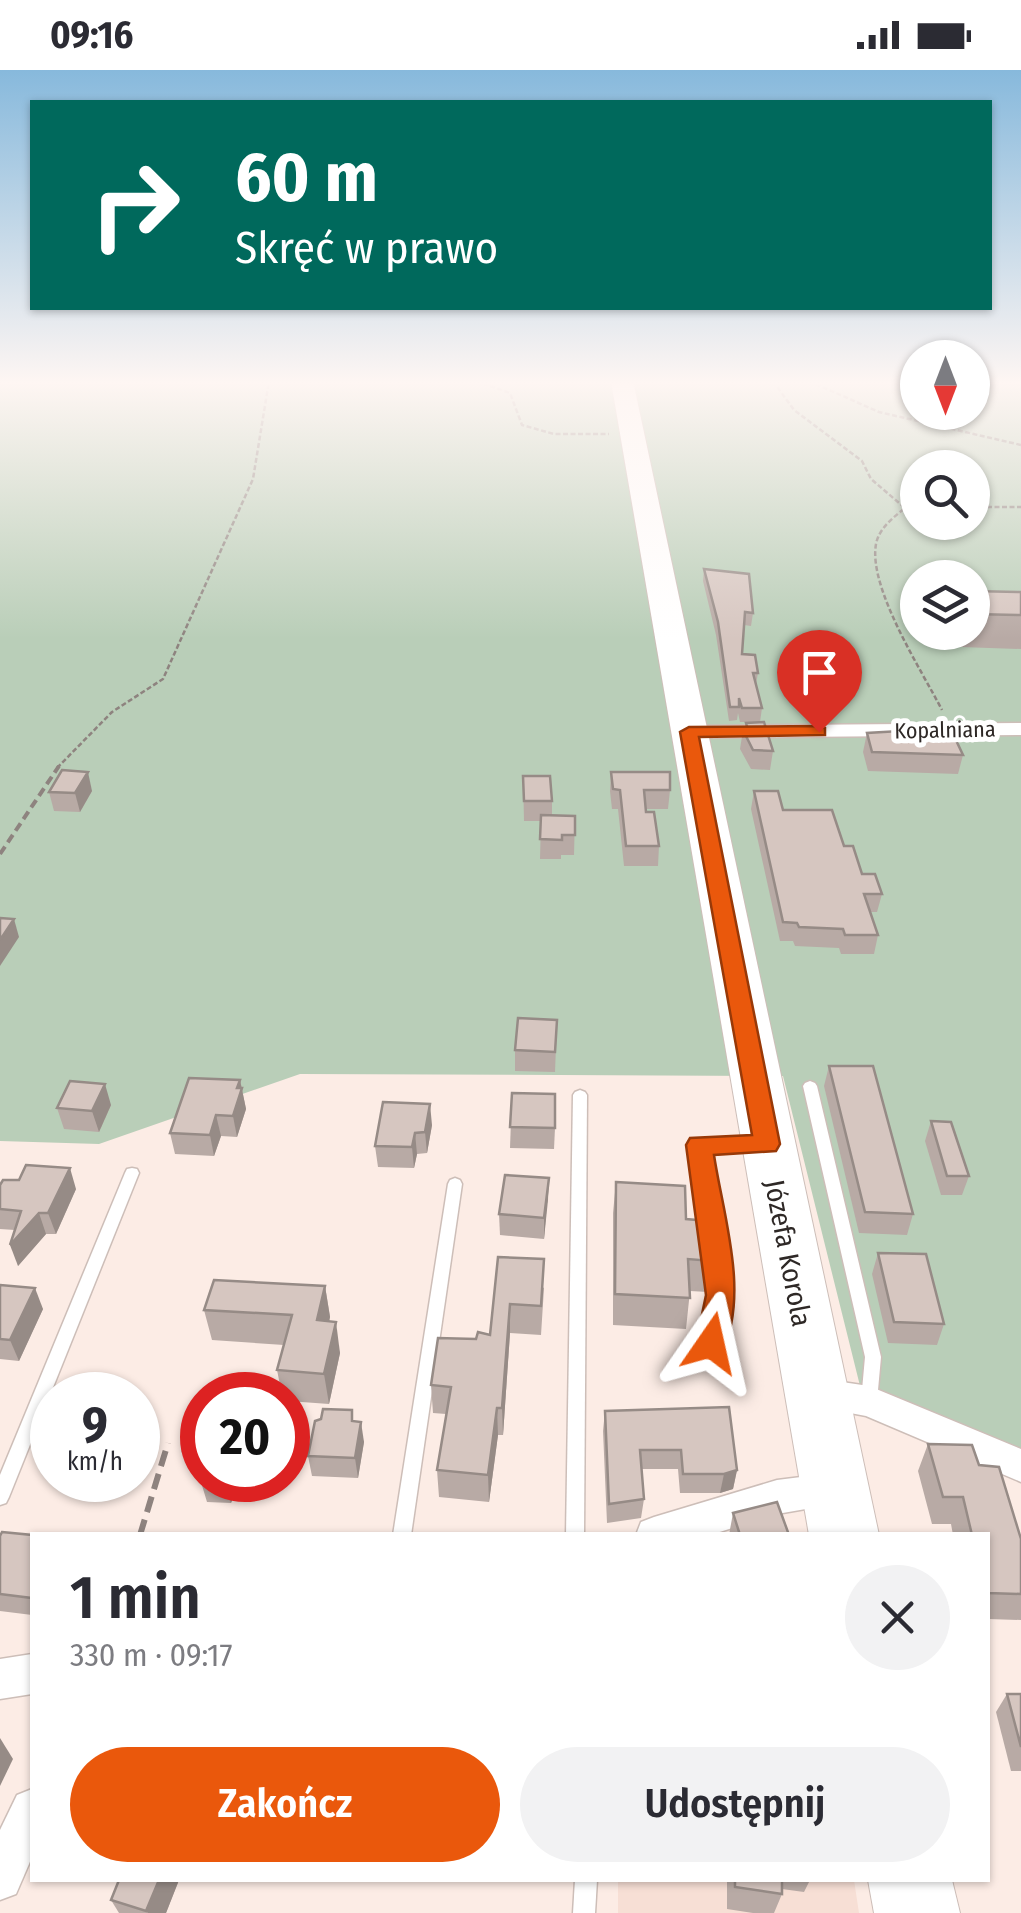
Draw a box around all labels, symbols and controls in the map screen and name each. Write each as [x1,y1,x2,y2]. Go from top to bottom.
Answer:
text: 09:16 [50,12,133,58]
text: 60 m [235,136,378,220]
icon: right [70,140,200,270]
text: Skręć w prawo [235,221,498,275]
north arrow [900,340,990,430]
map controls [900,340,990,650]
button: search [900,450,990,540]
button: layers [900,560,990,650]
pin [777,630,862,733]
icon: arrive [792,645,847,700]
street label: Kopalniana [894,716,996,744]
street label: Józefa Korola [758,1177,818,1329]
position arrow [659,1291,763,1395]
speed limit sign: 20 [180,1372,310,1502]
text: 9 [82,1395,108,1455]
text: km/h [67,1447,123,1477]
text: 1 min [70,1562,201,1634]
button: close [845,1565,950,1670]
text: 330 m · 09:17 [70,1636,232,1674]
button: Zakończ [70,1747,500,1862]
button: Udostępnij [520,1747,950,1862]

